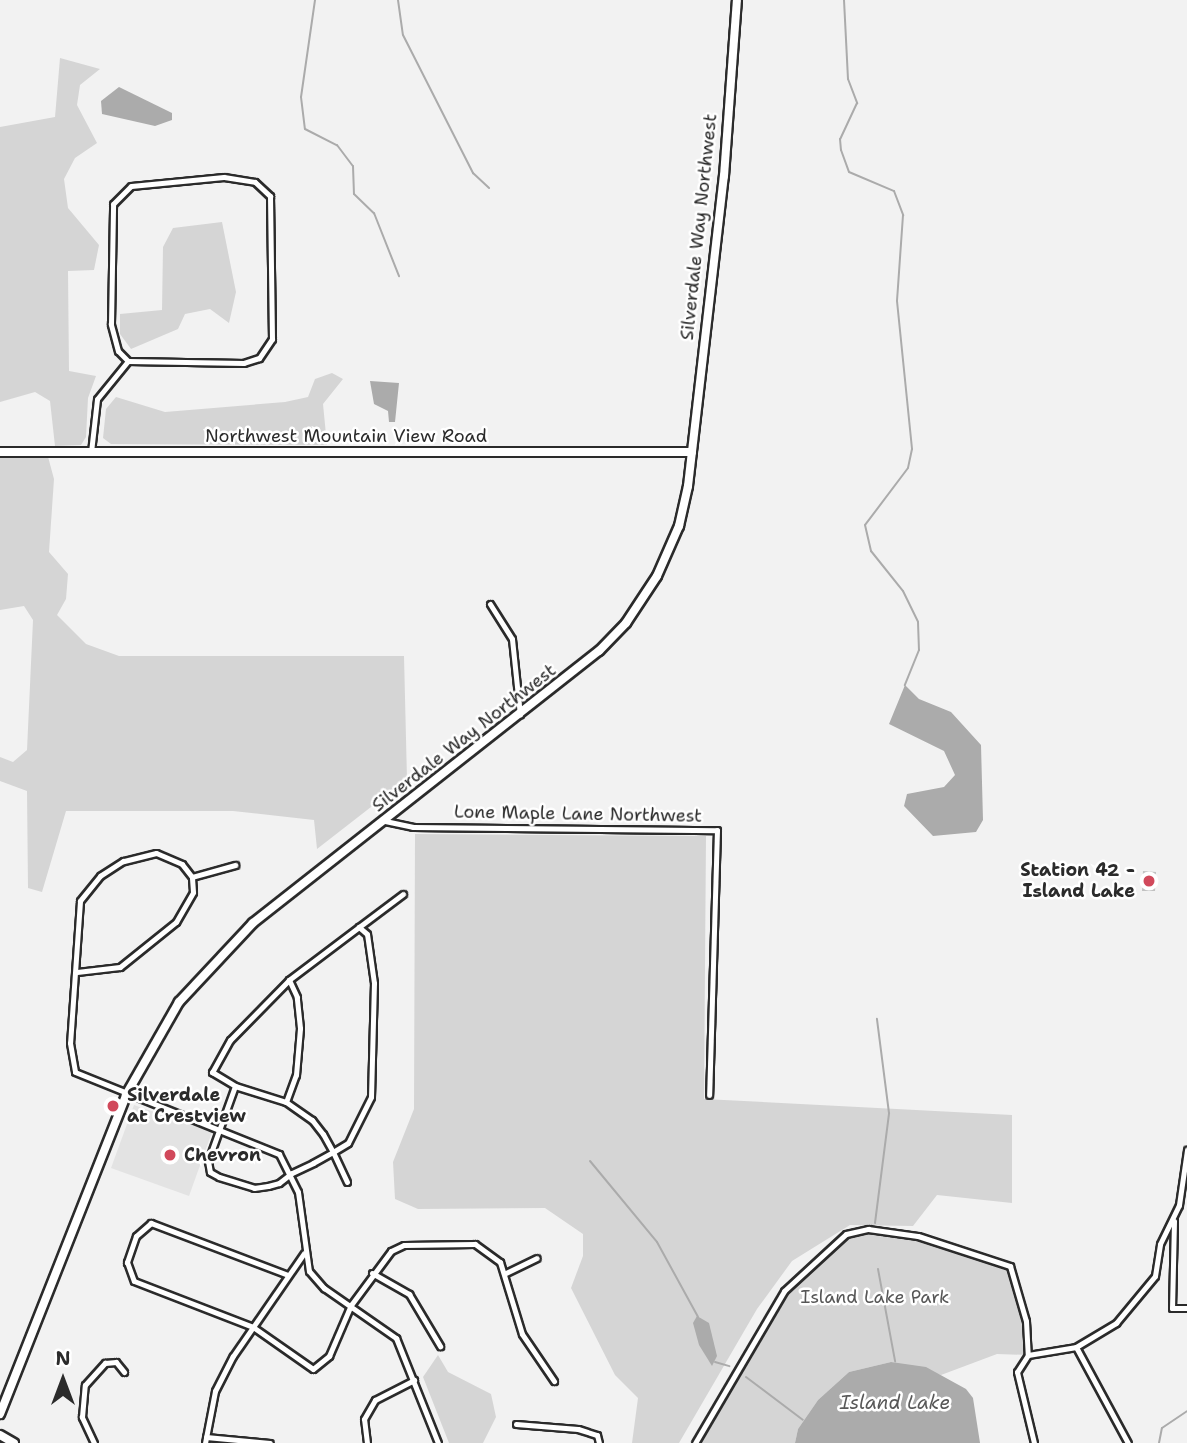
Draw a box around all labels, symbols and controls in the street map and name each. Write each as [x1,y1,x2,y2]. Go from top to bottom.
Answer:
street label: Silverdale Way Northwest [676,113,722,341]
street label: Northwest Mountain View Road [205,425,487,447]
street label: Silverdale Way Northwest [368,659,560,817]
street label: Lone Maple Lane Northwest [454,801,702,827]
place label: Station 42 - Island Lake [1020,860,1135,903]
marker: Station 42 - Island Lake [1141,873,1157,889]
place label: Silverdale at Crestview [127,1085,246,1128]
marker: Silverdale at Crestview [105,1098,121,1114]
place label: Chevron [184,1144,261,1166]
marker: Chevron [162,1147,178,1163]
park label: Island Lake Park [801,1286,949,1308]
north arrow [28,1345,98,1415]
text: N [55,1346,71,1371]
water label: Island Lake [840,1392,950,1414]

